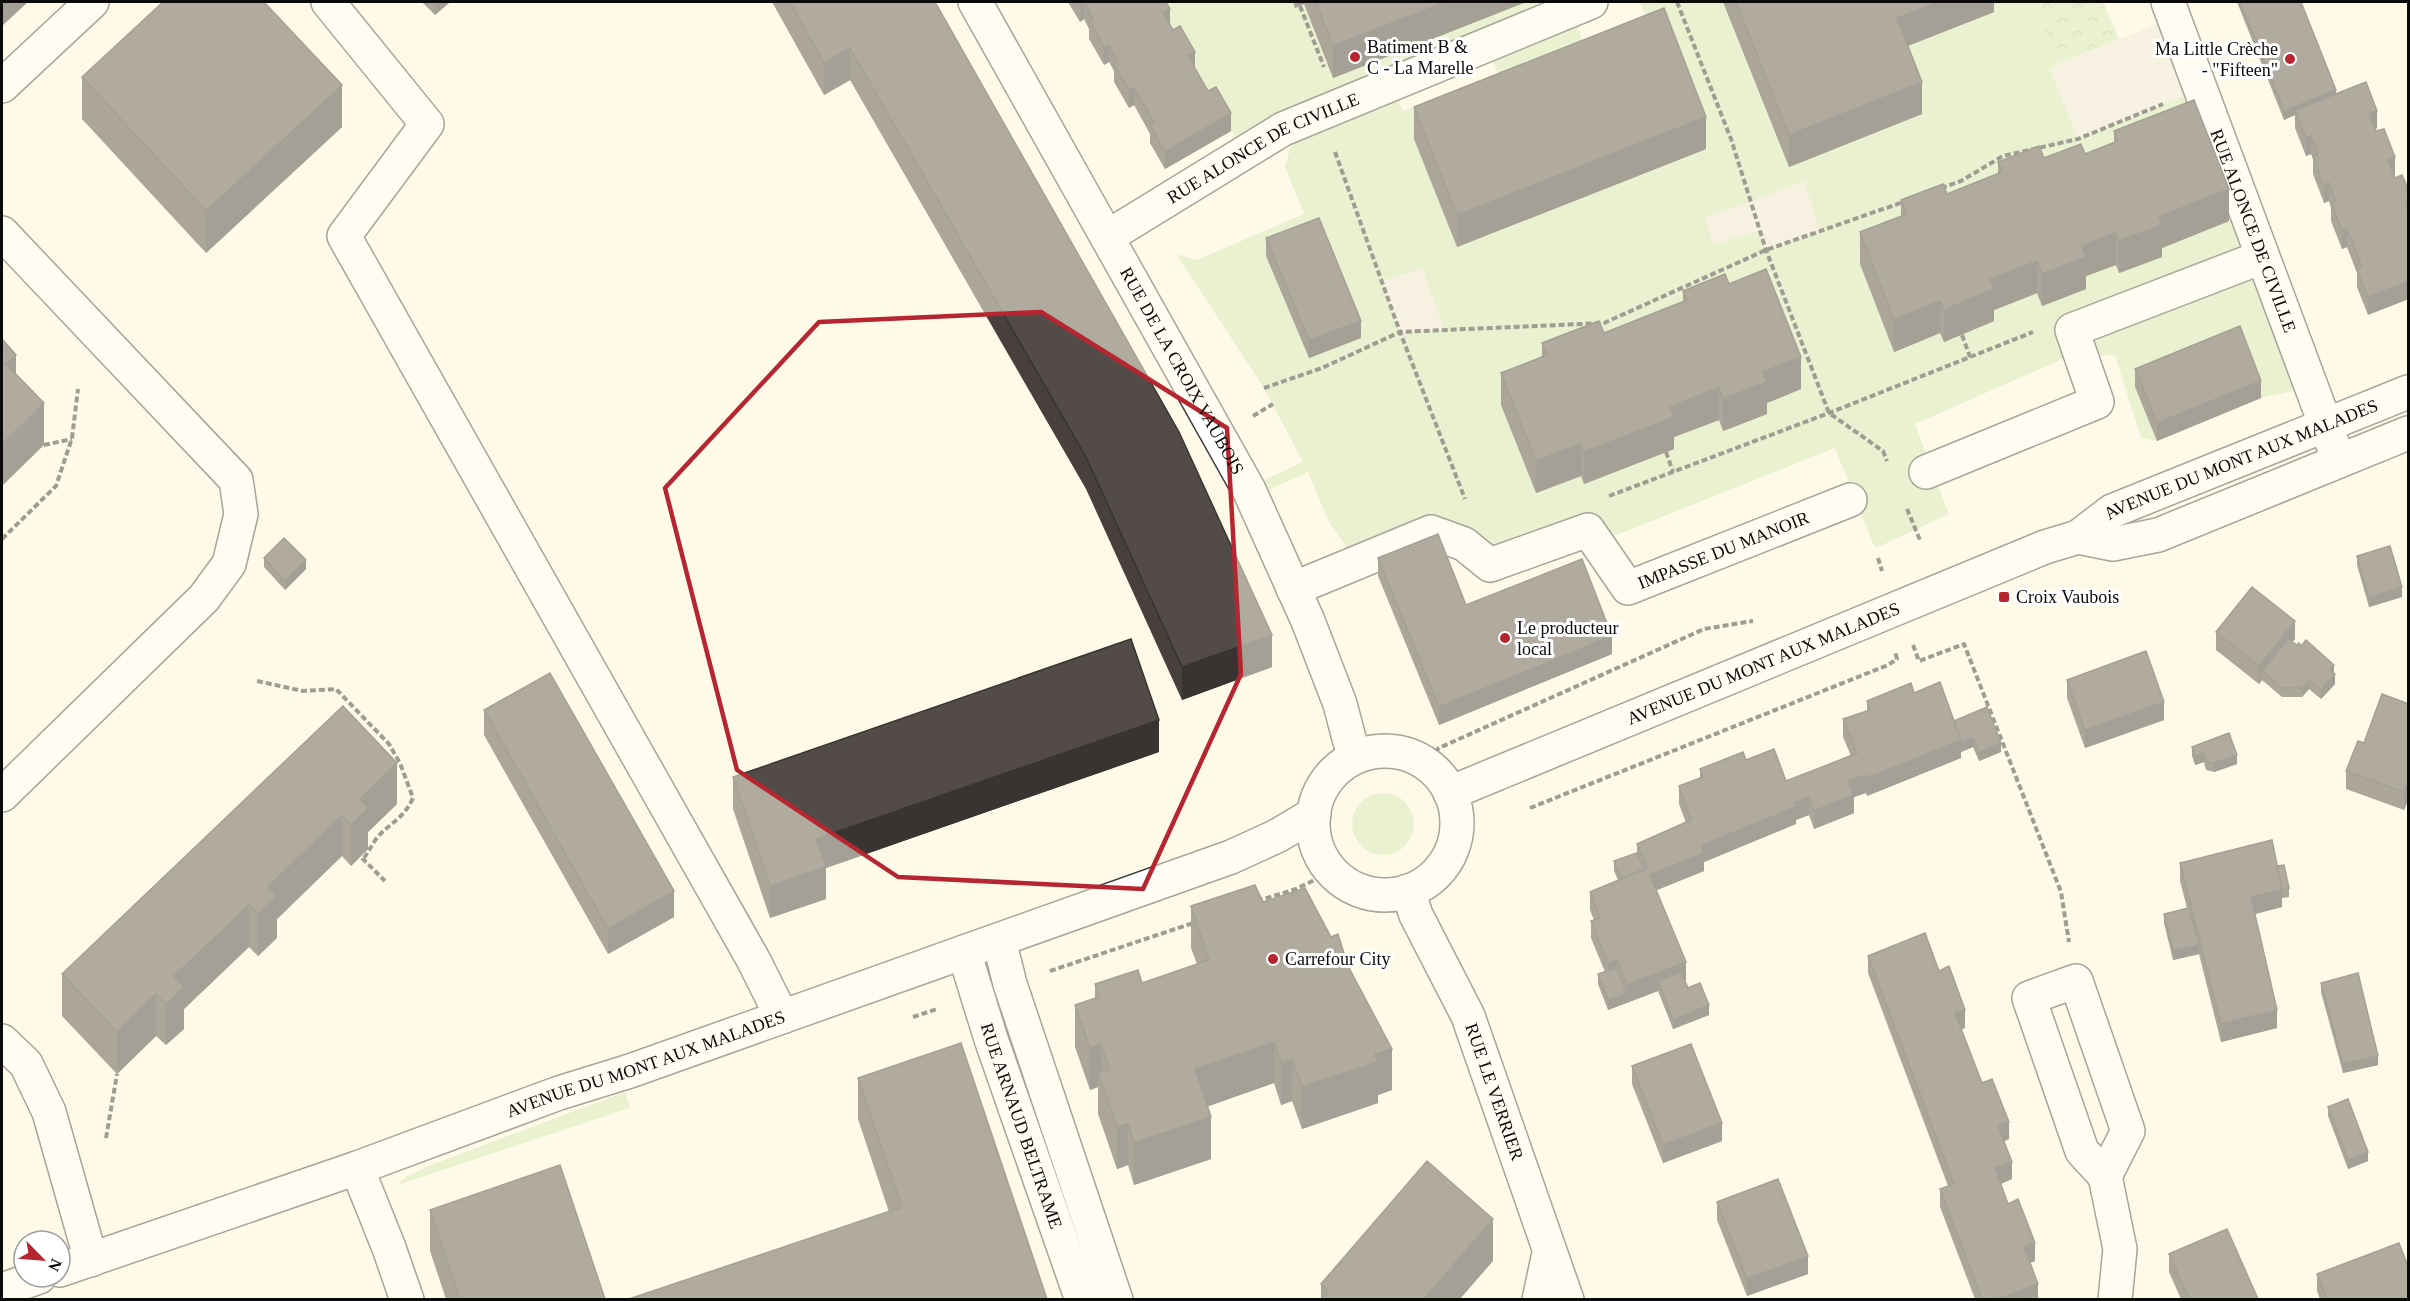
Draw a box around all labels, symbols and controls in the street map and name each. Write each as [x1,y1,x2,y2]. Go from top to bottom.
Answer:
place label: Batiment B & C - La Marelle [1367,37,1473,78]
place label: Ma Little Crèche - "Fifteen" [2155,39,2278,80]
marker: Batiment B & C - La Marelle [1348,50,1362,64]
marker: Ma Little Crèche - "Fifteen" [2283,52,2297,66]
street label: RUE ALONCE DE CIVILLE [1163,89,1362,208]
street label: RUE ALONCE DE CIVILLE [2206,126,2300,335]
street label: RUE DE LA CROIX VAUBOIS [1116,264,1248,478]
street label: AVENUE DU MONT AUX MALADES [2100,395,2381,524]
street label: IMPASSE DU MANOIR [1635,507,1812,593]
place label: Croix Vaubois [2016,587,2119,607]
marker: Croix Vaubois [1997,590,2011,604]
street label: AVENUE DU MONT AUX MALADES [1624,598,1903,729]
place label: Le producteur local [1517,618,1618,659]
marker: Le producteur local [1498,631,1512,645]
place label: Carrefour City [1285,949,1390,969]
marker: Carrefour City [1266,952,1280,966]
street label: AVENUE DU MONT AUX MALADES [504,1007,788,1122]
street label: RUE ARNAUD BELTRAME [977,1020,1066,1231]
street label: RUE LE VERRIER [1461,1020,1527,1163]
north arrow [12,1229,72,1289]
text: N [45,1256,65,1274]

